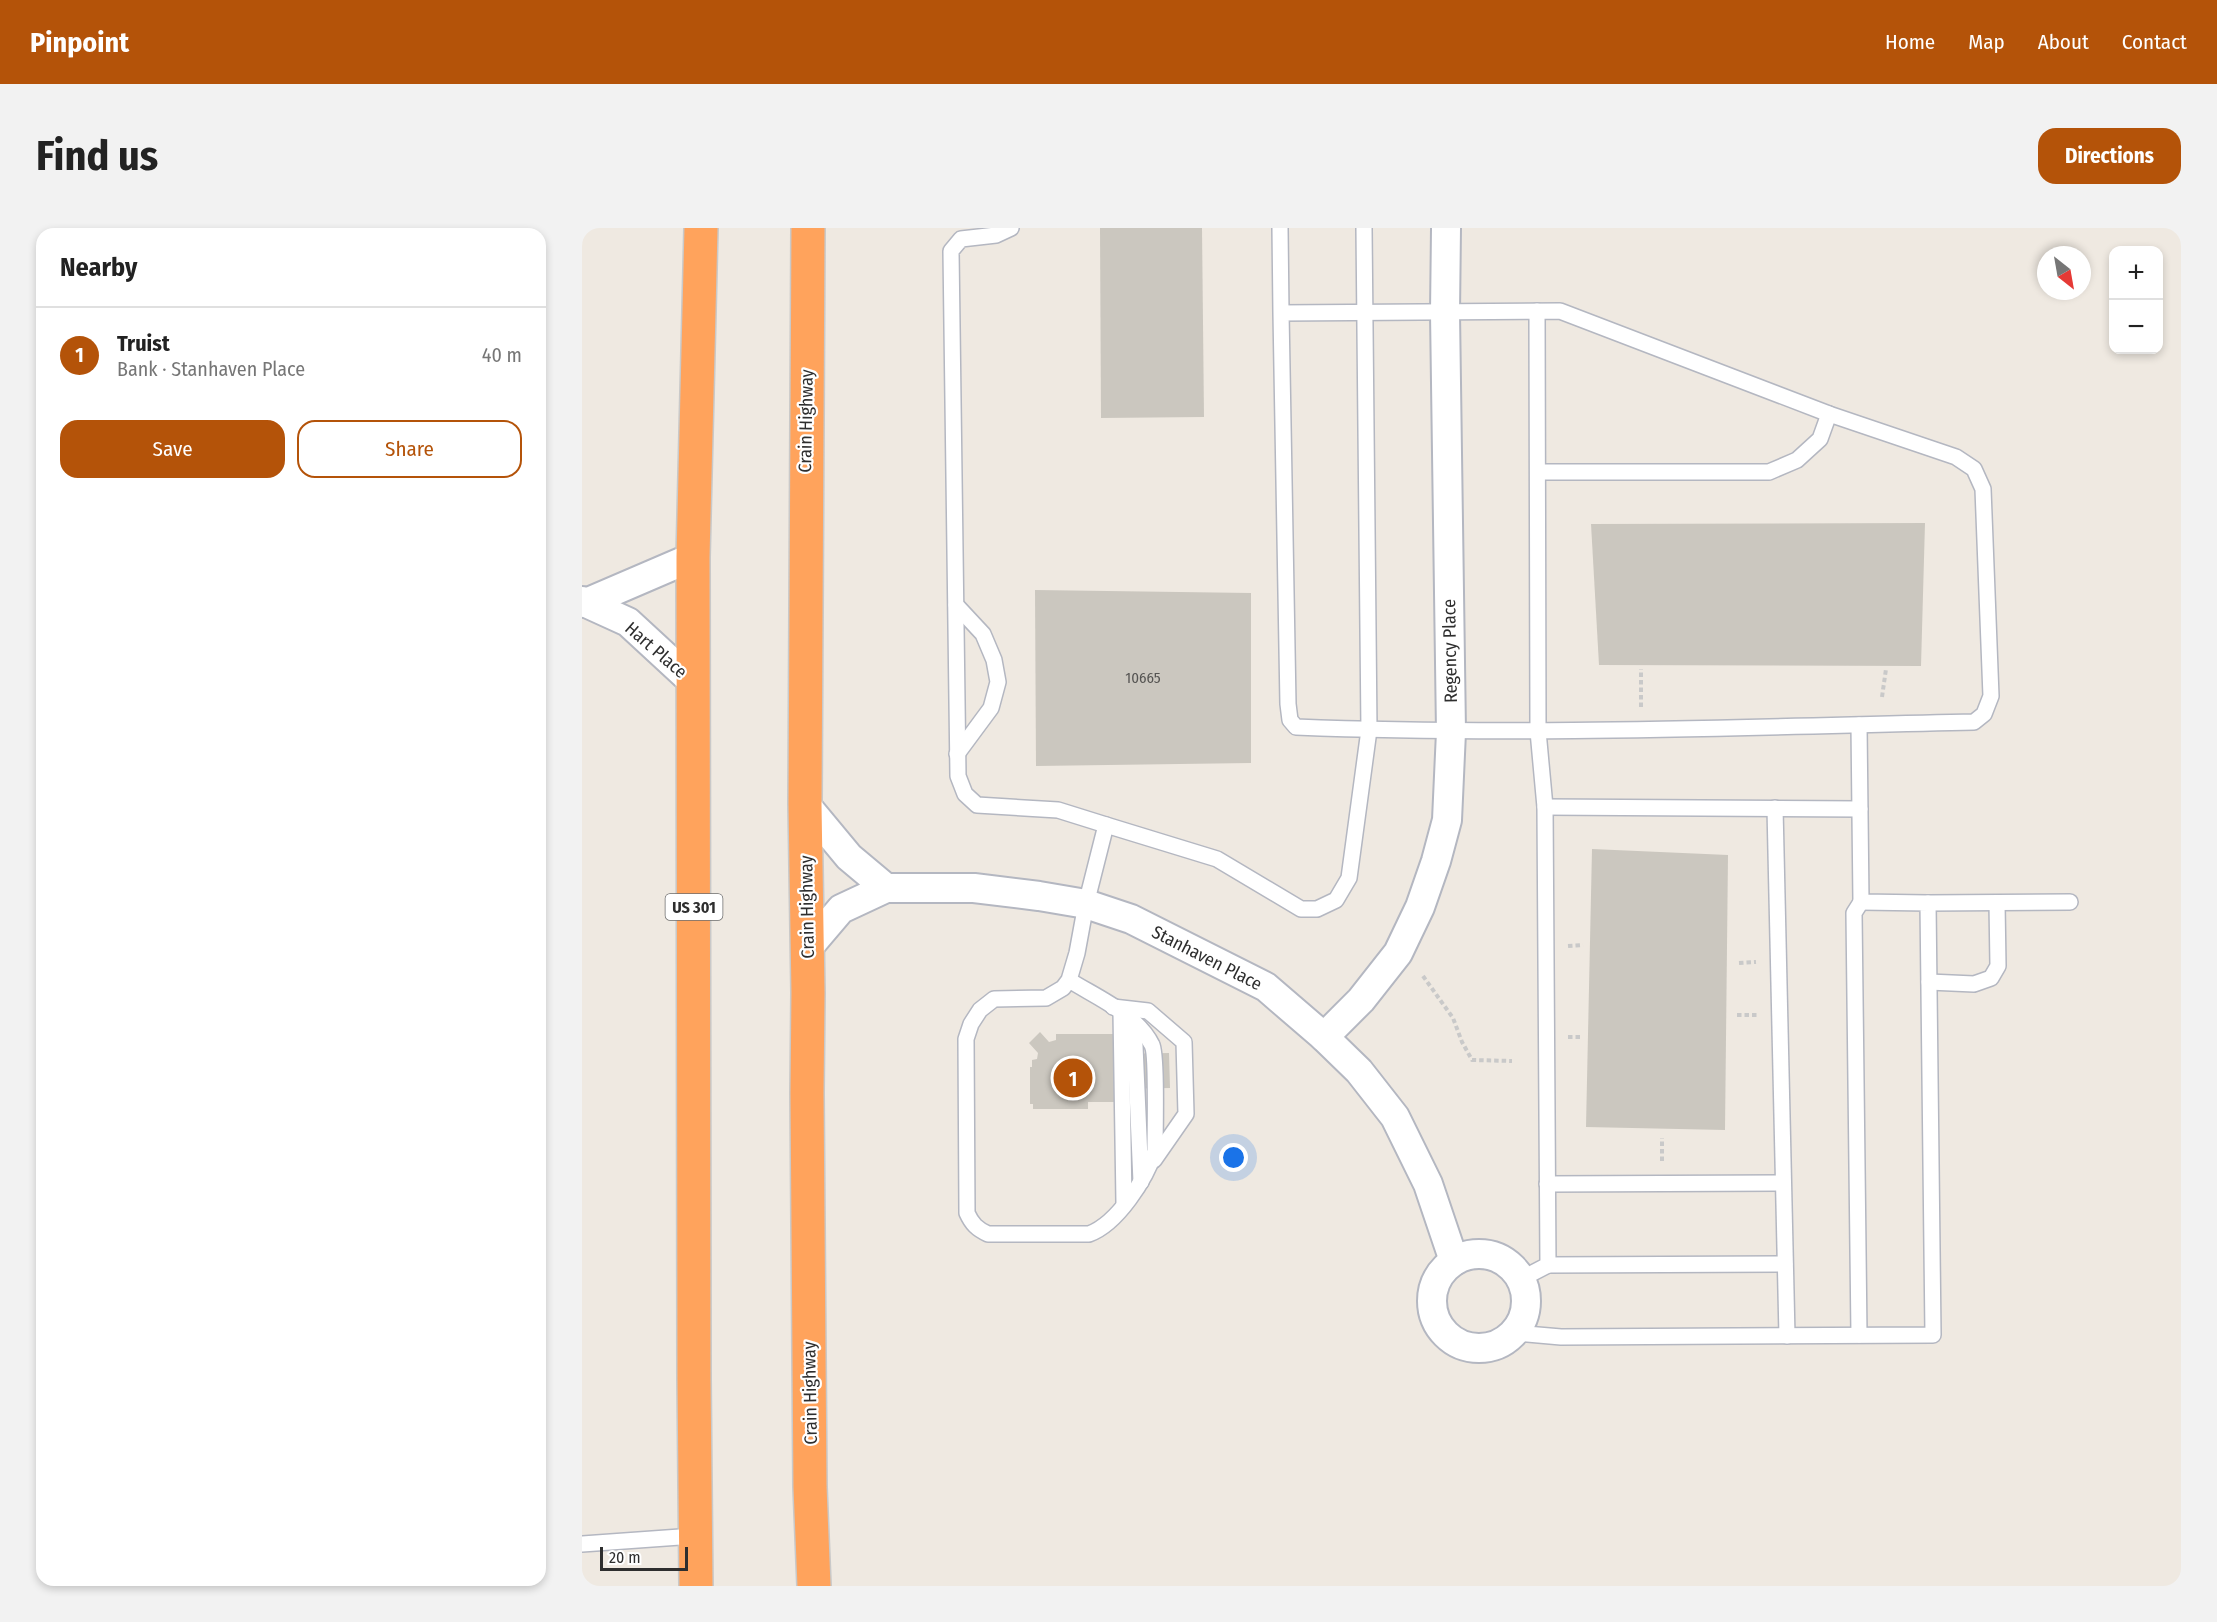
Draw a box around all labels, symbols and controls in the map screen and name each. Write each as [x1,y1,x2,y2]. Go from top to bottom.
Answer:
text: Pinpoint [30,26,129,59]
text: Home [1885,29,1935,55]
text: Map [1968,29,2005,55]
text: About [2038,29,2089,55]
text: Contact [2122,29,2187,55]
button: Directions [2038,128,2181,184]
text: Find us [36,131,158,181]
north arrow [2037,246,2091,300]
map controls [2109,246,2163,354]
button: + [2109,246,2163,300]
text: Nearby [60,252,137,283]
button: − [2109,300,2163,354]
text: Truist [117,330,170,357]
text: 1 [75,343,84,367]
text: 40 m [482,343,522,367]
text: Bank · Stanhaven Place [117,357,305,381]
street label: Crain Highway [794,369,818,473]
button: Save [60,420,285,478]
button: Share [297,420,522,478]
street label: Regency Place [1438,599,1462,703]
street label: Hart Place [620,617,692,683]
house number: 10665 [1125,669,1161,687]
street label: Crain Highway [795,855,819,959]
road number: US 301 [666,894,722,920]
street label: Stanhaven Place [1148,921,1266,995]
pin: 1 [1054,1056,1092,1100]
your location [1219,1143,1248,1172]
street label: Crain Highway [798,1341,822,1445]
scale bar [600,1544,688,1572]
text: 20 m [609,1548,640,1567]

